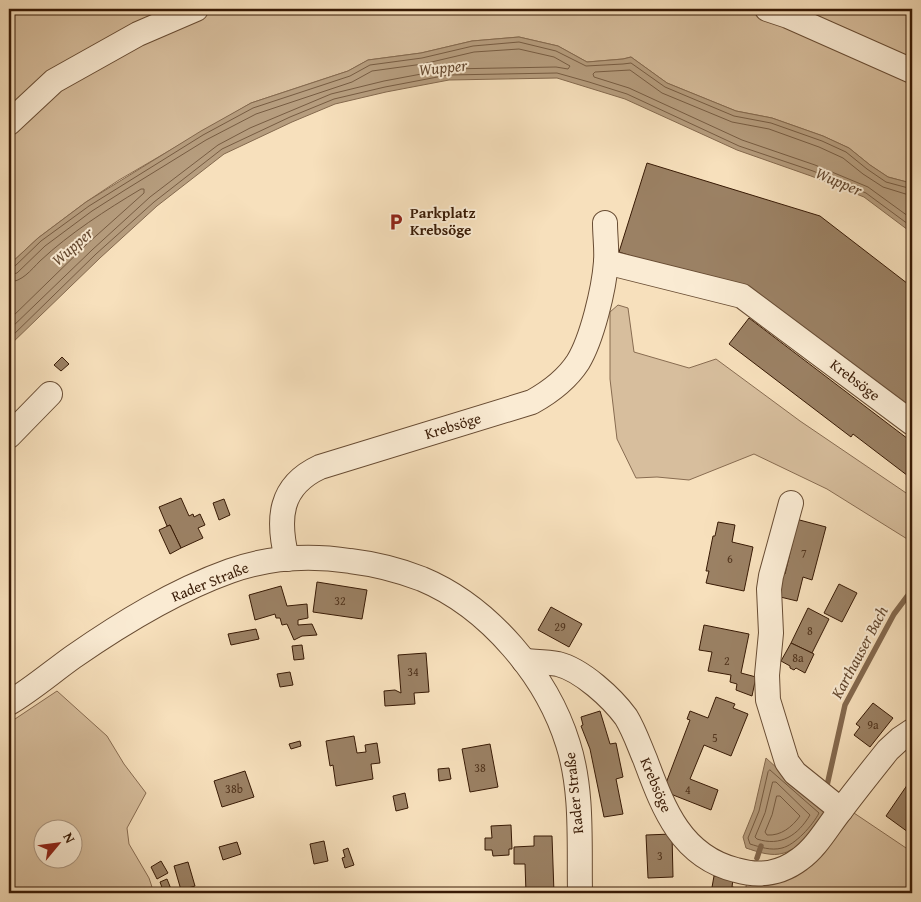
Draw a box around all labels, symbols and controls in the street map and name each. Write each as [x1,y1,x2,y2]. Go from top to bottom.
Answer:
water label: Wupper [418,52,469,81]
water label: Wupper [812,161,867,202]
place label: Parkplatz Krebsöge [410,202,476,240]
parking icon: Parkplatz Krebsöge [386,212,406,232]
water label: Wupper [46,220,99,271]
street label: Krebsöge [826,354,885,405]
street label: Krebsöge [422,407,484,444]
house number: 7 [801,545,807,562]
house number: 6 [727,550,733,567]
street label: Rader Straße [168,556,252,607]
house number: 32 [334,592,346,609]
water label: Karthauser Bach [824,601,894,704]
house number: 29 [554,618,566,635]
house number: 8 [807,622,813,639]
house number: 8a [792,649,804,666]
house number: 2 [724,652,730,669]
house number: 34 [407,663,419,680]
house number: 9a [867,716,879,733]
house number: 5 [712,729,718,746]
street label: Rader Straße [559,751,588,835]
street label: Krebsöge [636,754,677,815]
house number: 38 [474,759,486,776]
house number: 38b [225,780,243,797]
house number: 4 [685,781,691,798]
north arrow [32,820,82,870]
text: N [58,829,81,847]
house number: 3 [657,847,663,864]

